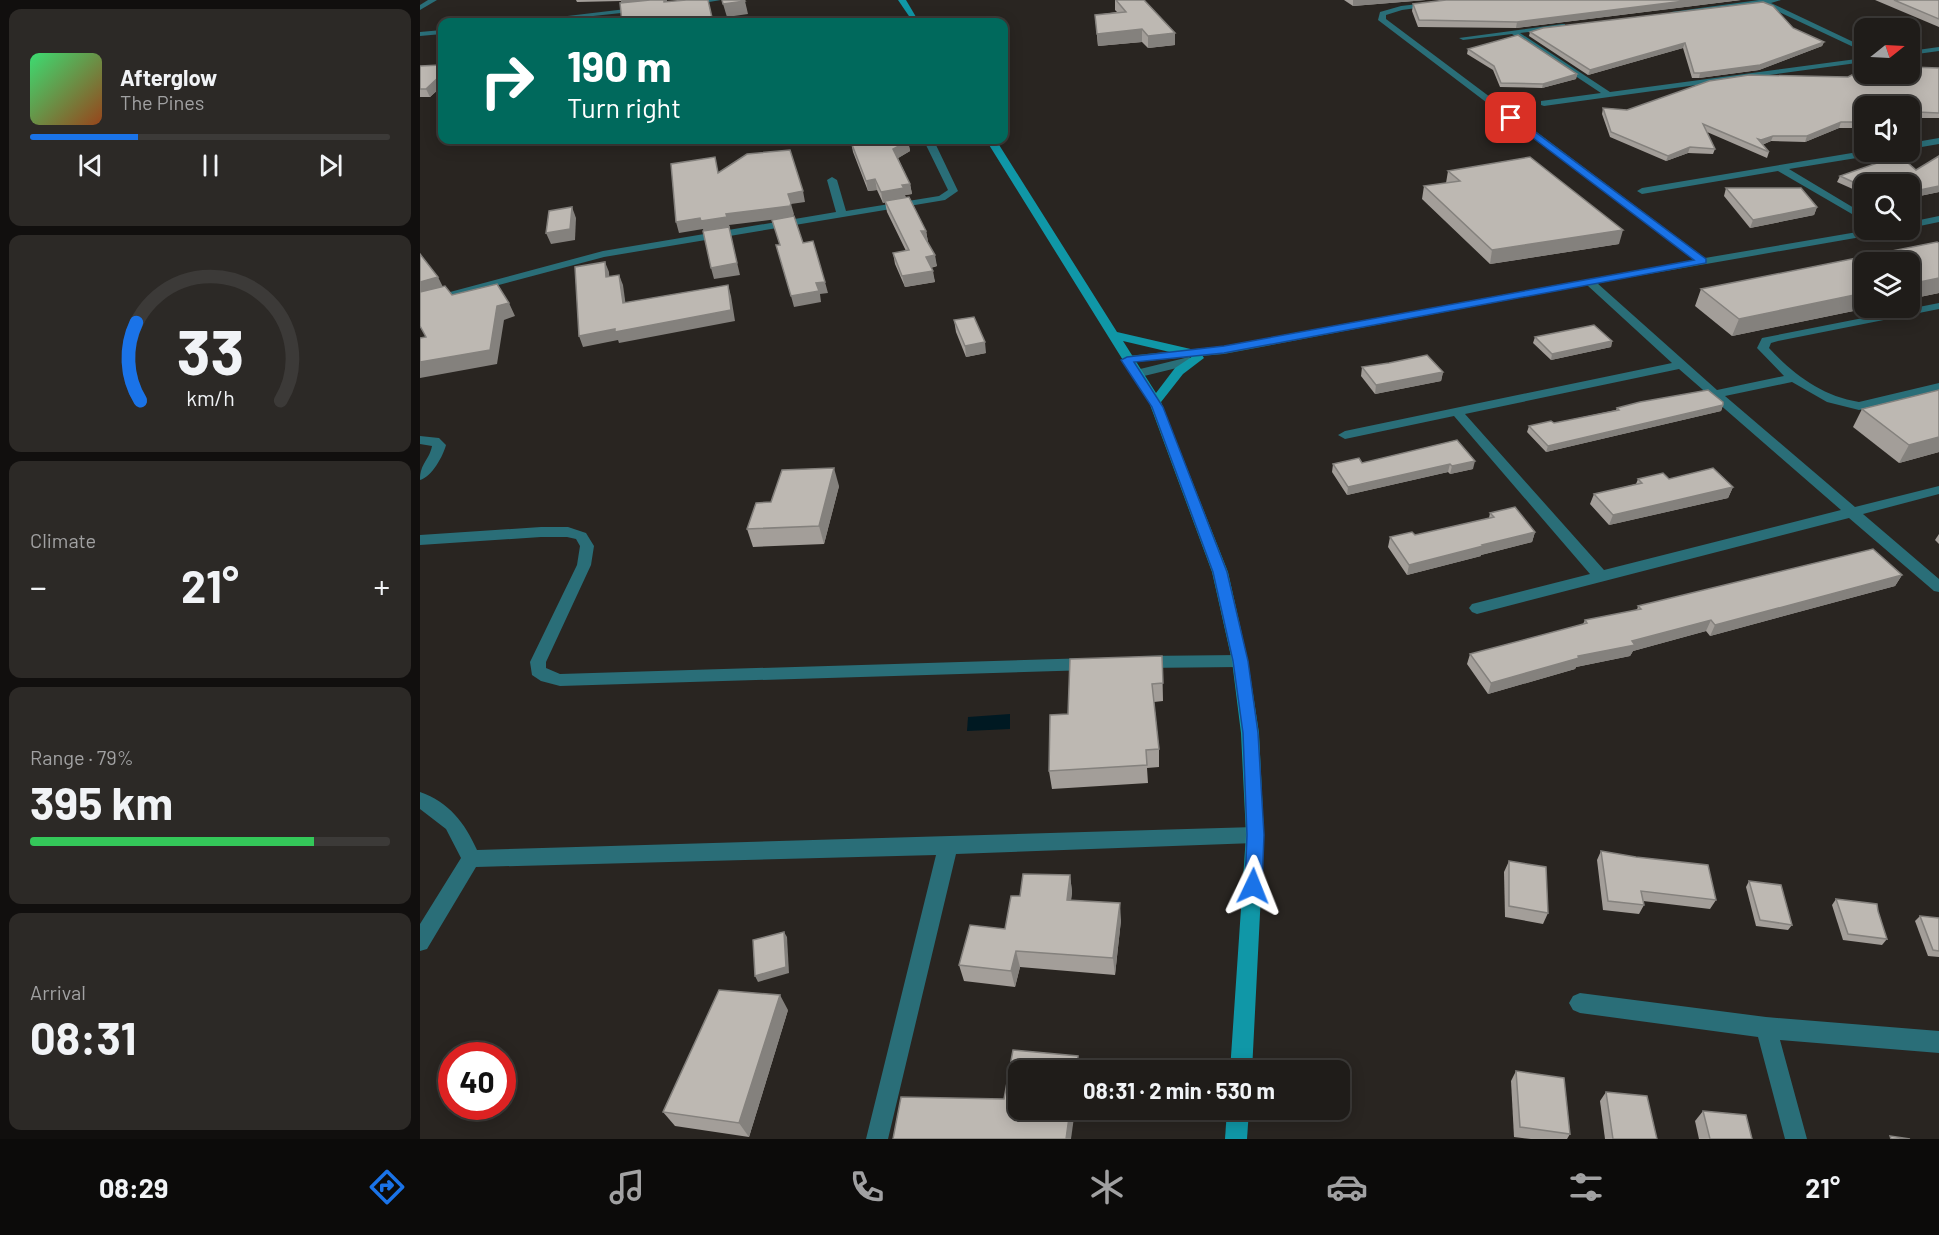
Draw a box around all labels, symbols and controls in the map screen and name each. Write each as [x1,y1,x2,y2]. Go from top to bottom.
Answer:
north arrow [1854,18,1920,84]
map controls [1854,18,1920,318]
text: 190 m [567,40,672,90]
icon: right [468,42,546,120]
text: Afterglow [120,64,217,90]
text: The Pines [120,90,204,114]
text: Turn right [567,91,681,123]
pin [1485,92,1536,143]
button: sound [1854,96,1920,162]
icon: arrive [1494,101,1527,134]
icon: previous [74,149,107,182]
icon: pause [194,149,227,182]
icon: next [314,149,347,182]
button: search [1854,174,1920,240]
button: layers [1854,252,1920,318]
text: 33 [176,313,244,387]
text: km/h [186,385,234,410]
text: Climate [30,528,96,552]
text: 21° [181,558,239,612]
text: − [30,566,47,606]
text: + [374,566,390,606]
text: Range · 79% [30,745,134,769]
text: 395 km [30,775,173,829]
position arrow [1221,854,1285,918]
text: Arrival [30,980,86,1004]
text: 08:31 [30,1010,136,1064]
speed limit sign: 40 [438,1042,516,1120]
text: 08:31 · 2 min · 530 m [1083,1077,1275,1103]
icon: directions [366,1166,408,1208]
icon: music [606,1166,648,1208]
icon: phone [846,1166,888,1208]
icon: climate [1086,1166,1128,1208]
icon: car [1326,1166,1368,1208]
icon: filters [1565,1166,1607,1208]
text: 08:29 [99,1171,168,1203]
text: 21° [1805,1171,1840,1203]

